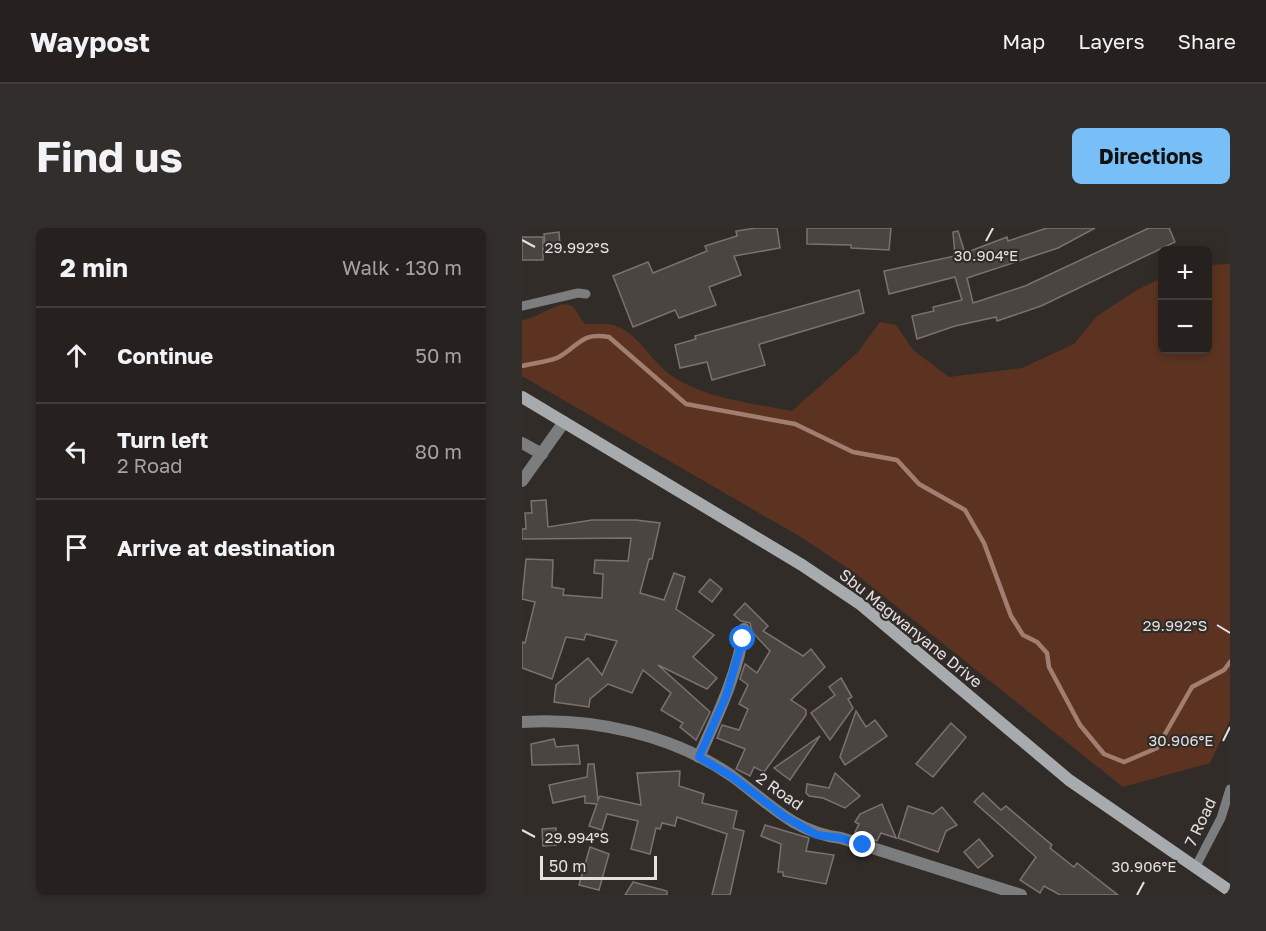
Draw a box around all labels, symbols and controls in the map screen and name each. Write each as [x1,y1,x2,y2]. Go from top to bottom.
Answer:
text: Waypost [30,25,150,58]
text: Map [1002,28,1045,54]
text: Layers [1078,28,1145,54]
text: Share [1178,28,1236,54]
button: Directions [1072,128,1230,184]
text: Find us [36,131,183,181]
text: 29.992°S [545,238,609,256]
text: 30.904°E [954,246,1018,264]
map controls [1158,246,1212,354]
button: + [1158,246,1212,300]
text: 2 min [60,252,128,283]
text: Walk · 130 m [342,255,462,279]
button: − [1158,300,1212,354]
icon: ahead [60,339,93,372]
text: Continue [117,342,213,369]
text: 50 m [415,343,462,367]
text: Turn left [117,426,208,453]
icon: left [60,435,93,468]
text: 80 m [415,439,462,463]
text: 2 Road [117,453,183,477]
icon: arrive [60,531,93,564]
text: Arrive at destination [117,534,335,561]
street label: Sbu Magwanyane Drive [836,564,986,692]
text: 29.992°S [1143,616,1207,634]
route start [729,625,755,651]
text: 30.906°E [1148,731,1214,749]
street label: 2 Road [753,768,807,814]
street label: 7 Road [1180,794,1220,850]
text: 29.994°S [545,828,609,846]
route end [849,831,875,857]
scale bar [540,853,657,880]
text: 50 m [549,856,586,876]
text: 30.906°E [1111,857,1177,875]

